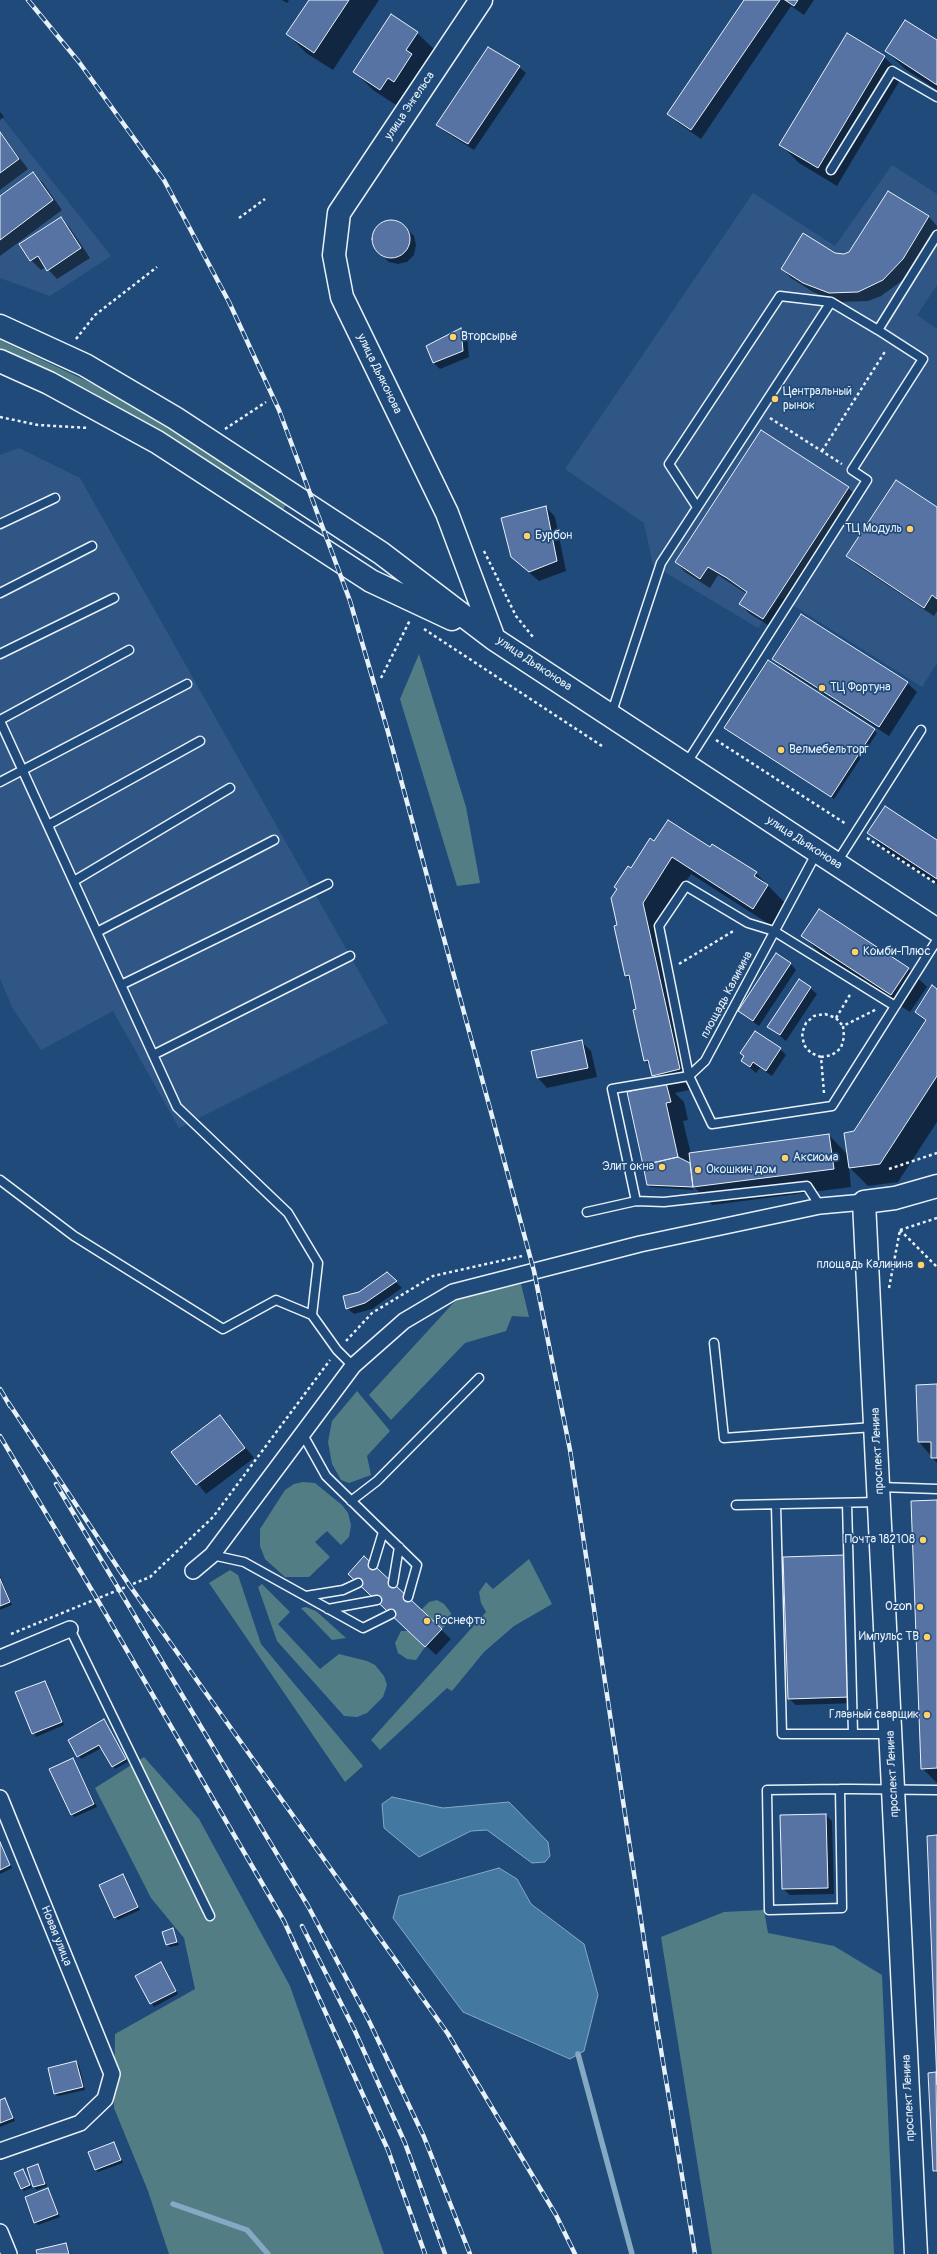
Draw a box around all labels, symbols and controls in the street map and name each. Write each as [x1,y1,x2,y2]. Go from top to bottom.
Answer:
street label: улица Энгельса [382,69,438,143]
place label: Вторсырьё [461,330,517,344]
street label: улица Дьяконова [353,332,405,416]
marker: Вторсырьё [448,332,458,342]
place label: Центральный рынок [783,385,852,413]
marker: Центральный рынок [770,394,780,404]
place label: ТЦ Модуль [845,522,902,536]
marker: ТЦ Модуль [905,524,915,534]
place label: Бурбон [535,529,572,543]
marker: Бурбон [522,531,532,541]
street label: улица Дьяконова [494,634,574,694]
place label: ТЦ Фортуна [830,681,891,695]
marker: ТЦ Фортуна [817,683,827,693]
place label: Велмебельторг [789,743,869,757]
marker: Велмебельторг [776,745,786,755]
street label: улица Дьяконова [763,813,845,873]
place label: Комби-Плюс [863,945,931,959]
marker: Комби-Плюс [850,947,860,957]
street label: площадь Калинина [698,949,756,1041]
place label: Аксиома [793,1151,838,1165]
marker: Аксиома [780,1153,790,1163]
place label: Элит окна [602,1160,654,1174]
marker: Элит окна [657,1162,667,1172]
place label: Окошкин дом [706,1163,776,1177]
marker: Окошкин дом [693,1165,703,1175]
place label: площадь Калинина [817,1258,913,1272]
marker: площадь Калинина [916,1260,926,1270]
street label: проспект Ленина [869,1407,887,1495]
place label: Почта 182108 [845,1533,915,1547]
marker: Почта 182108 [918,1535,928,1545]
place label: Ozon [885,1600,912,1614]
marker: Ozon [915,1602,925,1612]
place label: Роснефть [435,1614,485,1628]
marker: Роснефть [422,1616,432,1626]
place label: Импульс ТВ [859,1630,919,1644]
marker: Импульс ТВ [922,1632,932,1642]
place label: Главный сварщик [829,1708,919,1722]
marker: Главный сварщик [922,1710,932,1720]
street label: проспект Ленина [884,1730,902,1818]
street label: Новая улица [37,1904,75,1968]
street label: проспект Ленина [900,2054,918,2142]

